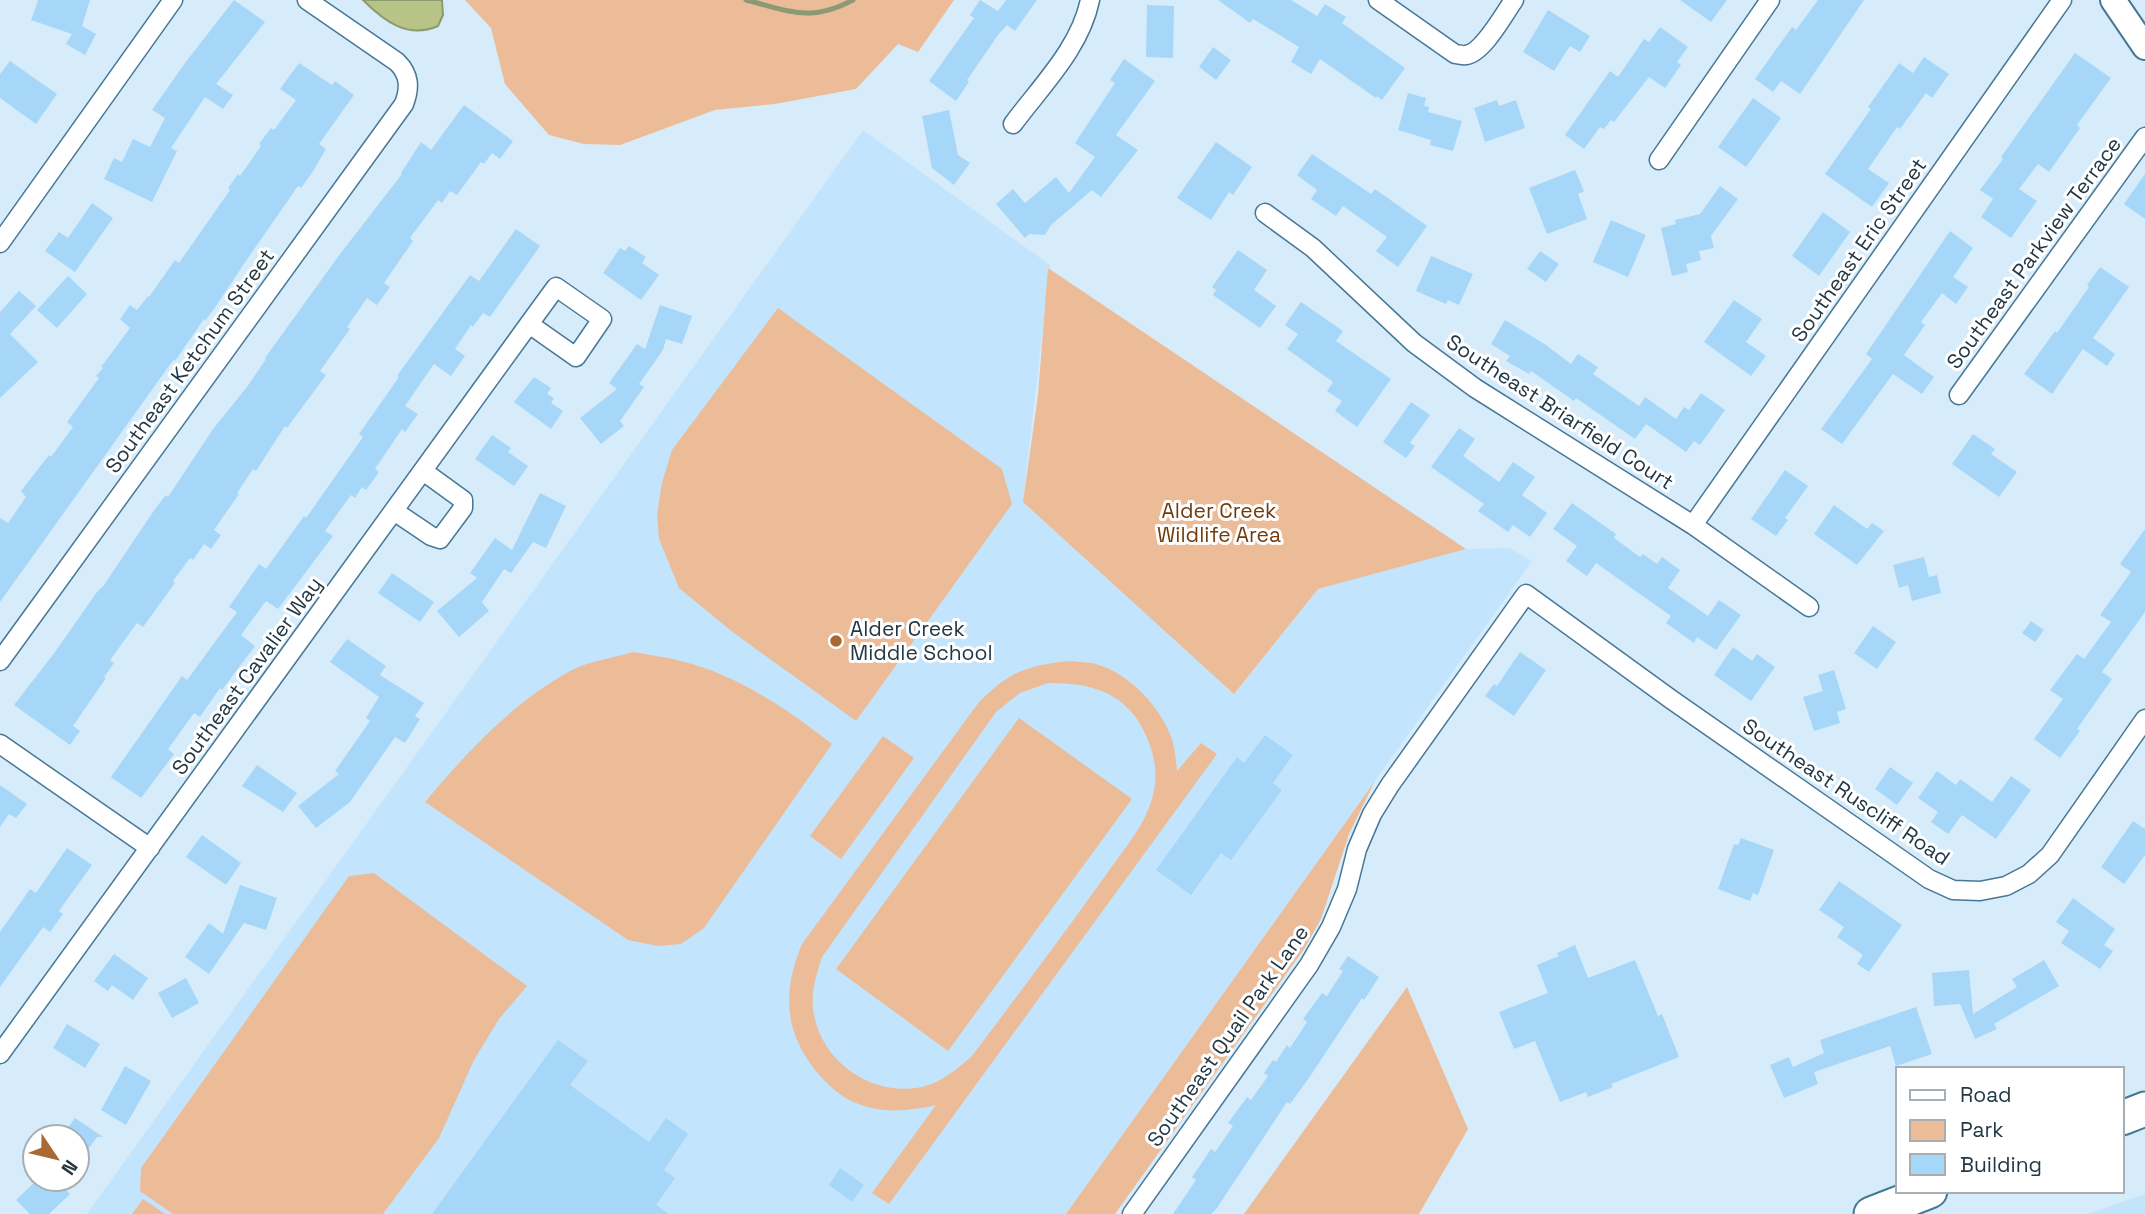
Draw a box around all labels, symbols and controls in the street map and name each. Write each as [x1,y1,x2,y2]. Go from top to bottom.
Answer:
street label: Southeast Parkview Terrace [1940,131,2127,374]
street label: Southeast Eric Street [1785,152,1932,347]
street label: Southeast Ketchum Street [99,243,280,478]
street label: Southeast Briarfield Court [1441,328,1679,495]
park label: Alder Creek Wildlife Area [1157,497,1281,548]
street label: Southeast Cavalier Way [166,571,328,780]
place label: Alder Creek Middle School [850,615,993,666]
marker: Alder Creek Middle School [828,633,844,649]
street label: Southeast Ruscliff Road [1737,712,1955,871]
street label: Southeast Quail Park Lane [1141,920,1314,1152]
legend [1896,1067,2124,1193]
text: Road [1960,1081,2012,1108]
text: Park [1960,1116,2004,1143]
north arrow [21,1123,91,1193]
text: Building [1960,1151,2042,1178]
text: N [56,1155,83,1180]

